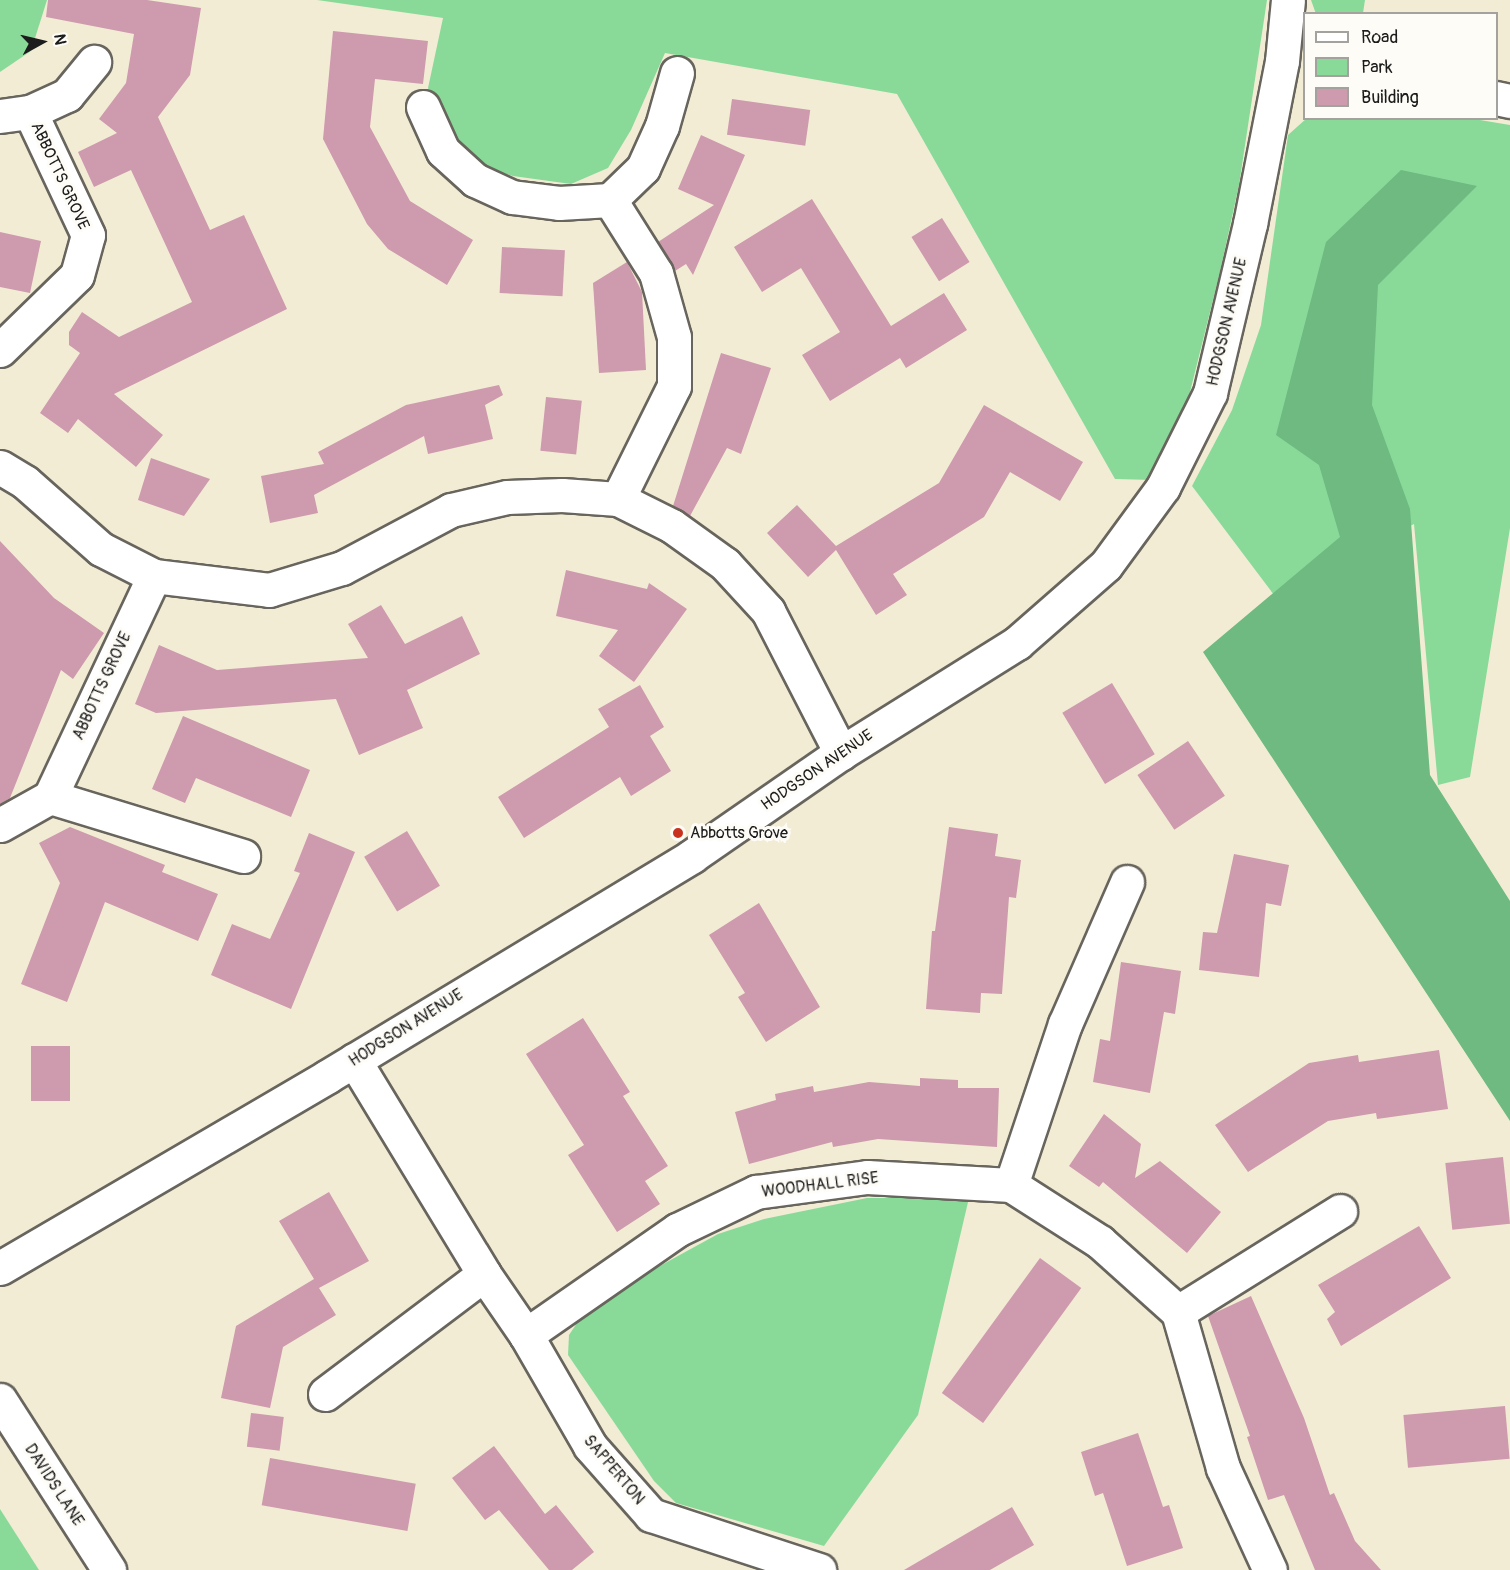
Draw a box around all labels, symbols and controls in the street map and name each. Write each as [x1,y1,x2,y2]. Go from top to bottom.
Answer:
north arrow [12,12,72,72]
legend [1303,12,1498,120]
text: Road [1361,26,1398,49]
text: N [49,33,70,46]
text: Park [1361,56,1393,79]
text: Building [1361,86,1419,109]
street label: ABBOTTS GROVE [27,119,93,233]
street label: HODGSON AVENUE [1203,256,1251,388]
street label: ABBOTTS GROVE [69,629,135,743]
street label: HODGSON AVENUE [757,725,877,815]
place label: Abbotts Grove [690,823,788,843]
marker: Abbotts Grove [671,826,685,840]
street label: HODGSON AVENUE [345,985,467,1071]
street label: WOODHALL RISE [761,1168,879,1202]
street label: SAPPERTON [579,1431,649,1509]
street label: DAVIDS LANE [20,1440,88,1530]

